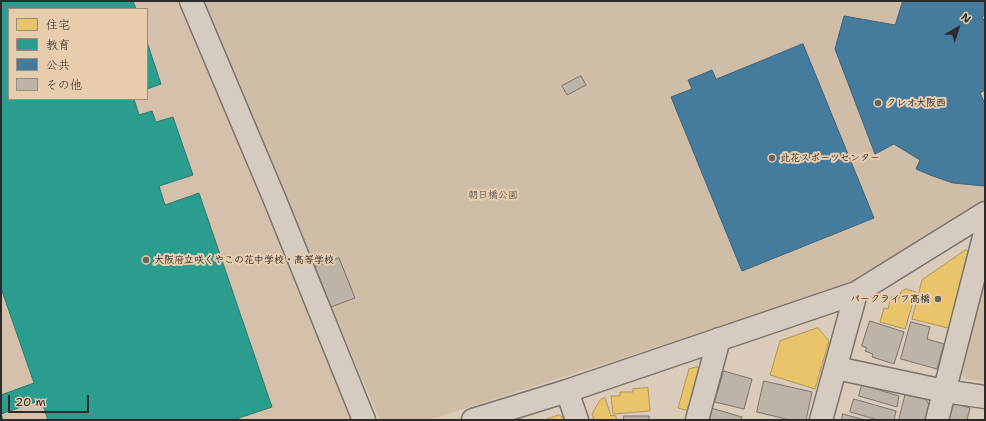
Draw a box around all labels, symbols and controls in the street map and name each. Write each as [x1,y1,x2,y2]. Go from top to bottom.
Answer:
legend [8,8,148,100]
north arrow [938,8,978,48]
text: N [958,10,974,27]
text: 住宅 [46,17,70,33]
text: 教育 [46,37,70,53]
text: 公共 [46,57,70,73]
text: その他 [46,77,82,93]
place label: クレオ大阪西 [886,97,946,109]
marker: クレオ大阪西 [873,98,883,108]
place label: 此花スポーツセンター [780,152,880,164]
marker: 此花スポーツセンター [767,153,777,163]
park label: 朝日橋公園 [468,189,518,201]
place label: 大阪府立咲くやこの花中学校・高等学校 [154,254,334,266]
marker: 大阪府立咲くやこの花中学校・高等学校 [141,255,151,265]
place label: パークライフ高橋 [850,293,930,305]
marker: パークライフ高橋 [933,294,943,304]
scale bar [10,387,91,413]
text: 20 m [15,394,46,410]

